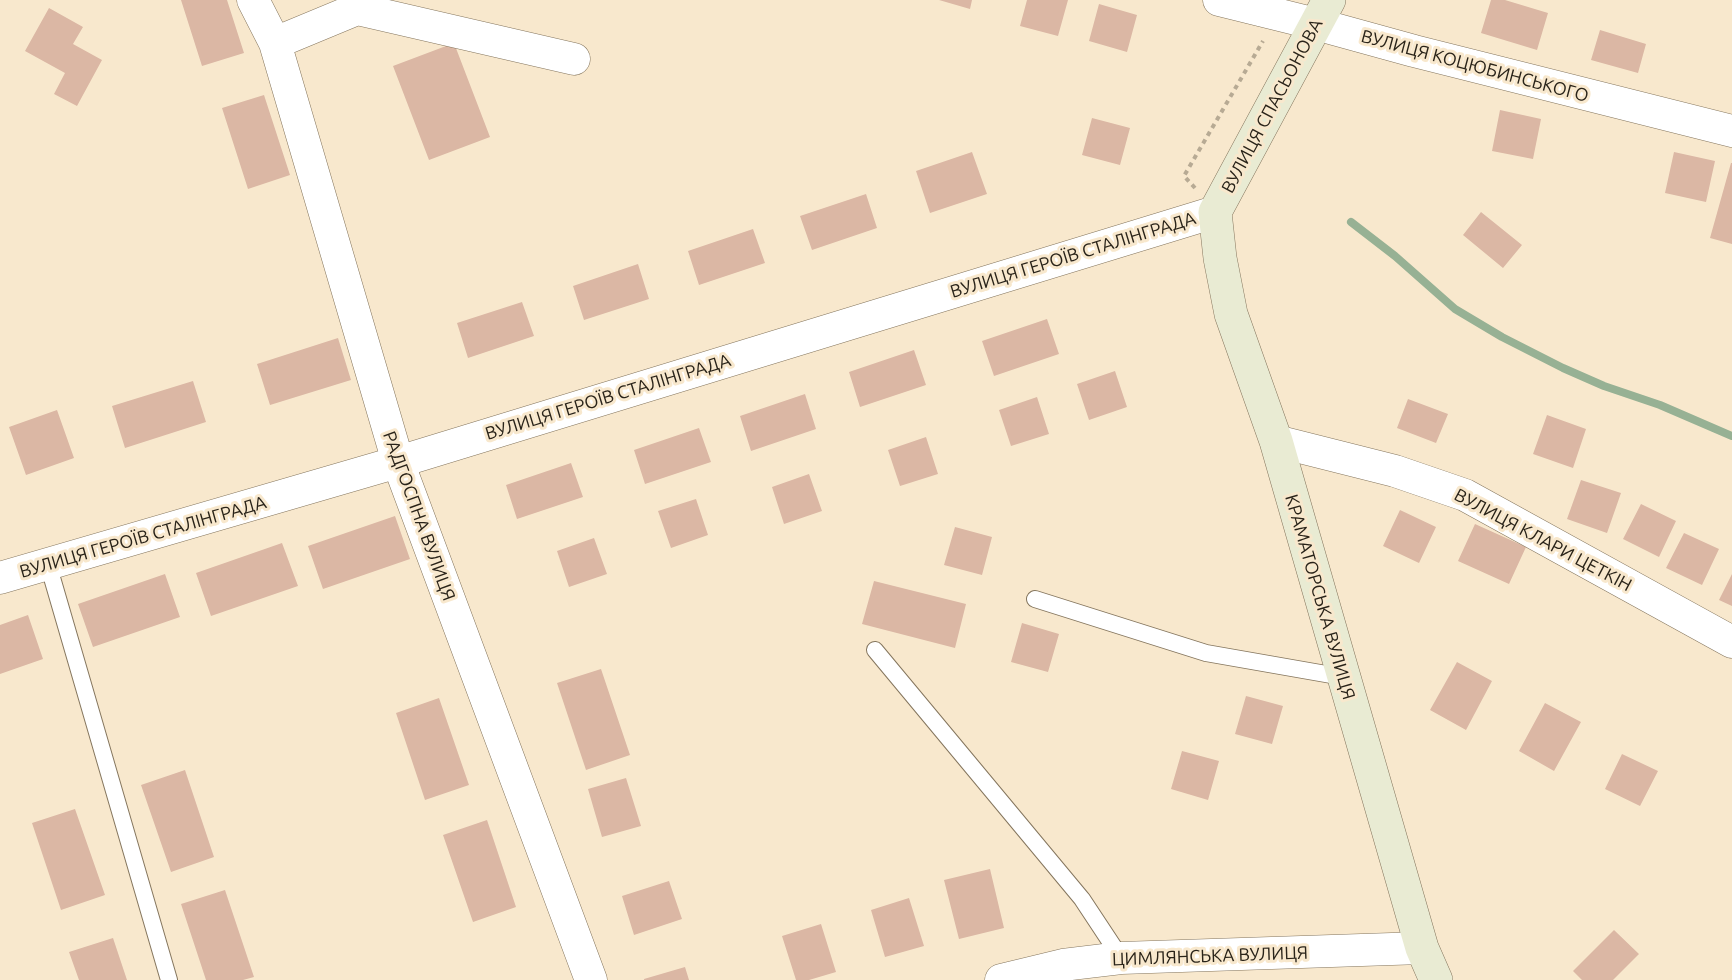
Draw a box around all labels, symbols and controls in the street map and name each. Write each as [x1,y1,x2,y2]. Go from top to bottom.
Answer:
street label: ВУЛИЦЯ СПАСЬОНОВА [1217,15,1327,197]
street label: ВУЛИЦЯ КОЦЮБИНСЬКОГО [1359,25,1591,107]
street label: ВУЛИЦЯ ГЕРОЇВ СТАЛІНГРАДА [948,207,1198,303]
street label: ВУЛИЦЯ ГЕРОЇВ СТАЛІНГРАДА [483,349,733,445]
street label: РАДГОСПНА ВУЛИЦЯ [378,428,460,604]
street label: ВУЛИЦЯ КЛАРИ ЦЕТКІН [1451,484,1635,596]
street label: ВУЛИЦЯ ГЕРОЇВ СТАЛІНГРАДА [17,491,269,583]
street label: КРАМАТОРСЬКА ВУЛИЦЯ [1280,492,1360,702]
street label: ЦИМЛЯНСЬКА ВУЛИЦЯ [1112,942,1308,970]

